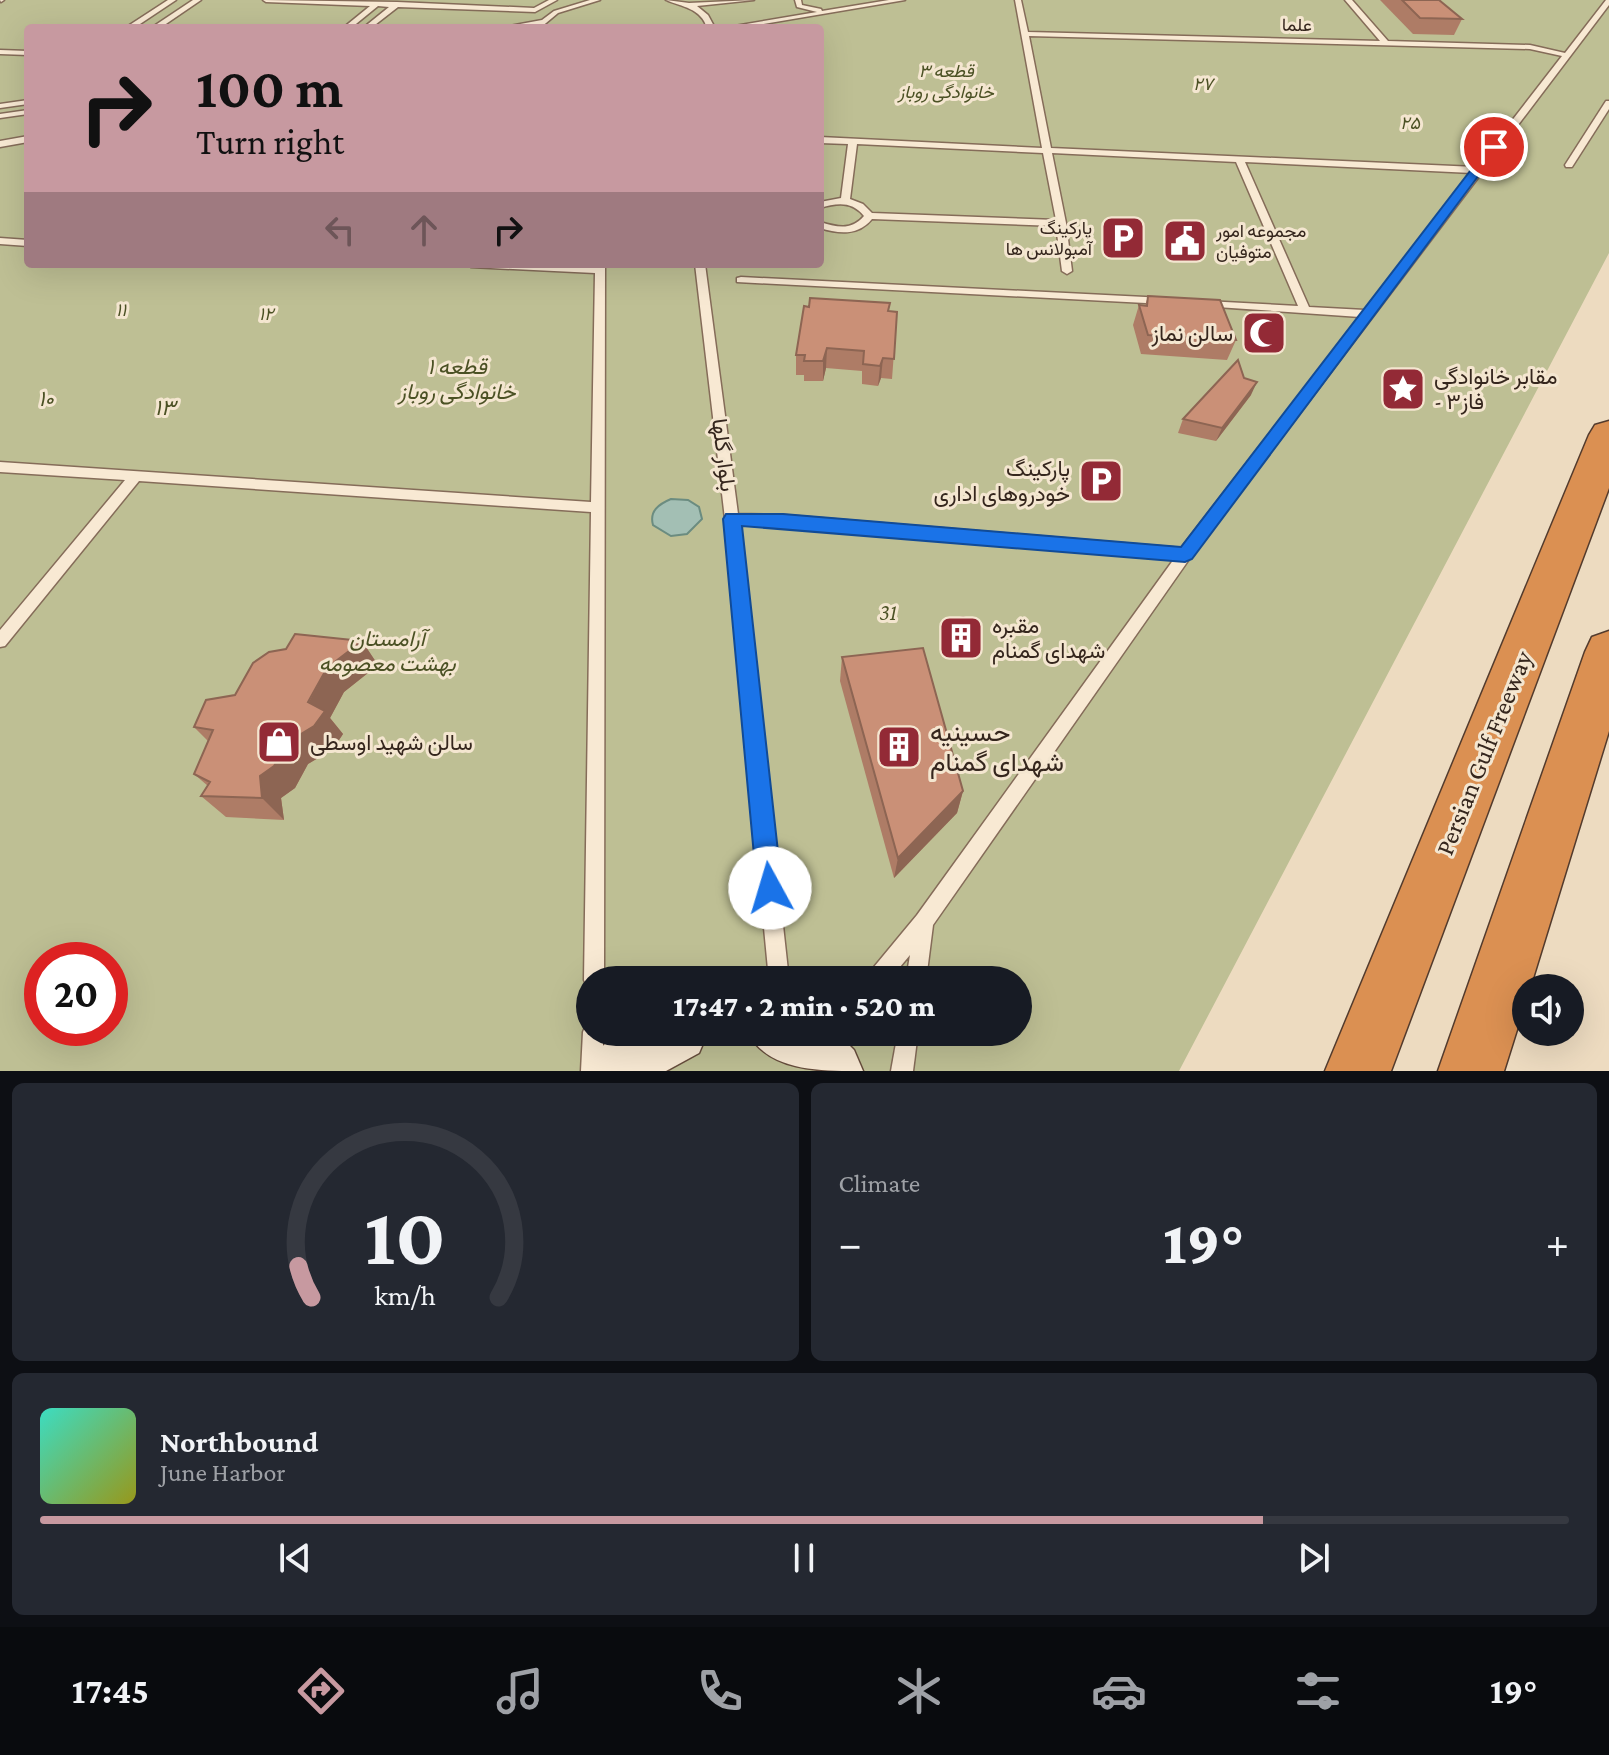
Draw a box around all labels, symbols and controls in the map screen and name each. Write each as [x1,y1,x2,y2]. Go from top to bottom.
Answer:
street label: علما [1282,15,1312,35]
icon: right [64,56,168,160]
text: 100 m [196,57,343,119]
park label: قطعه ۳ خانوادگی روباز [897,61,995,103]
park label: ۲۷ [1193,74,1215,94]
park label: ۲۵ [1400,113,1420,133]
pin [1460,113,1528,181]
text: Turn right [196,122,344,162]
icon: arrive [1472,125,1516,169]
icon: left [318,208,362,252]
icon: ahead [402,208,446,252]
icon: right [486,208,530,252]
parking icon: پارکینگ آمبولانس ها [1099,214,1147,262]
public building icon: مجموعه امور متوفیان [1161,217,1209,265]
place label: پارکینگ آمبولانس ها [1006,218,1094,260]
place label: مجموعه امور متوفیان [1215,221,1306,263]
park label: ۱۱ [116,300,127,320]
park label: ۱۲ [259,304,276,324]
mosque icon: سالن نماز [1240,309,1288,357]
place label: سالن نماز [1150,321,1233,347]
park label: قطعه ۱ خانوادگی روباز [397,354,517,405]
place label: مقابر خانوادگی - فاز۳ [1434,364,1558,415]
place icon: مقابر خانوادگی - فاز۳ [1379,365,1427,413]
park label: ۱۰ [38,386,55,411]
park label: ۱۳ [155,395,178,420]
street label: بلوار گلها [706,417,741,493]
place label: پارکینگ خودروهای اداری [933,456,1070,507]
parking icon: پارکینگ خودروهای اداری [1077,457,1125,505]
park label: 31 [879,600,897,625]
place label: مقبره شهدای گمنام [992,613,1105,665]
building icon: مقبره شهدای گمنام [937,614,985,662]
park label: آرامستان بهشت معصومه [319,626,456,677]
street label: Persian Gulf Freeway [1430,646,1539,859]
shop icon: سالن شهید اوسطی [255,718,303,766]
place label: حسینیه شهدای گمنام [930,718,1064,779]
building icon: حسینیه شهدای گمنام [875,723,923,771]
place label: سالن شهید اوسطی [310,730,473,756]
position arrow [728,846,812,930]
speed limit sign: 20 [24,942,128,1046]
map controls [1512,974,1584,1046]
button: sound [1512,974,1584,1046]
text: 17:47 · 2 min · 520 m [673,989,935,1022]
text: Climate [839,1169,920,1198]
text: 10 [364,1189,446,1282]
text: 19° [1163,1209,1244,1276]
text: − [839,1219,862,1267]
text: + [1546,1219,1569,1267]
text: km/h [374,1279,436,1311]
text: Northbound [160,1425,318,1458]
text: June Harbor [160,1458,286,1487]
icon: previous [273,1536,317,1580]
icon: pause [782,1536,826,1580]
icon: next [1292,1536,1336,1580]
icon: directions [293,1663,349,1719]
icon: music [492,1663,548,1719]
icon: phone [692,1663,748,1719]
icon: climate [891,1663,947,1719]
icon: car [1091,1663,1147,1719]
icon: filters [1290,1663,1346,1719]
text: 17:45 [72,1671,149,1711]
text: 19° [1490,1671,1537,1711]

